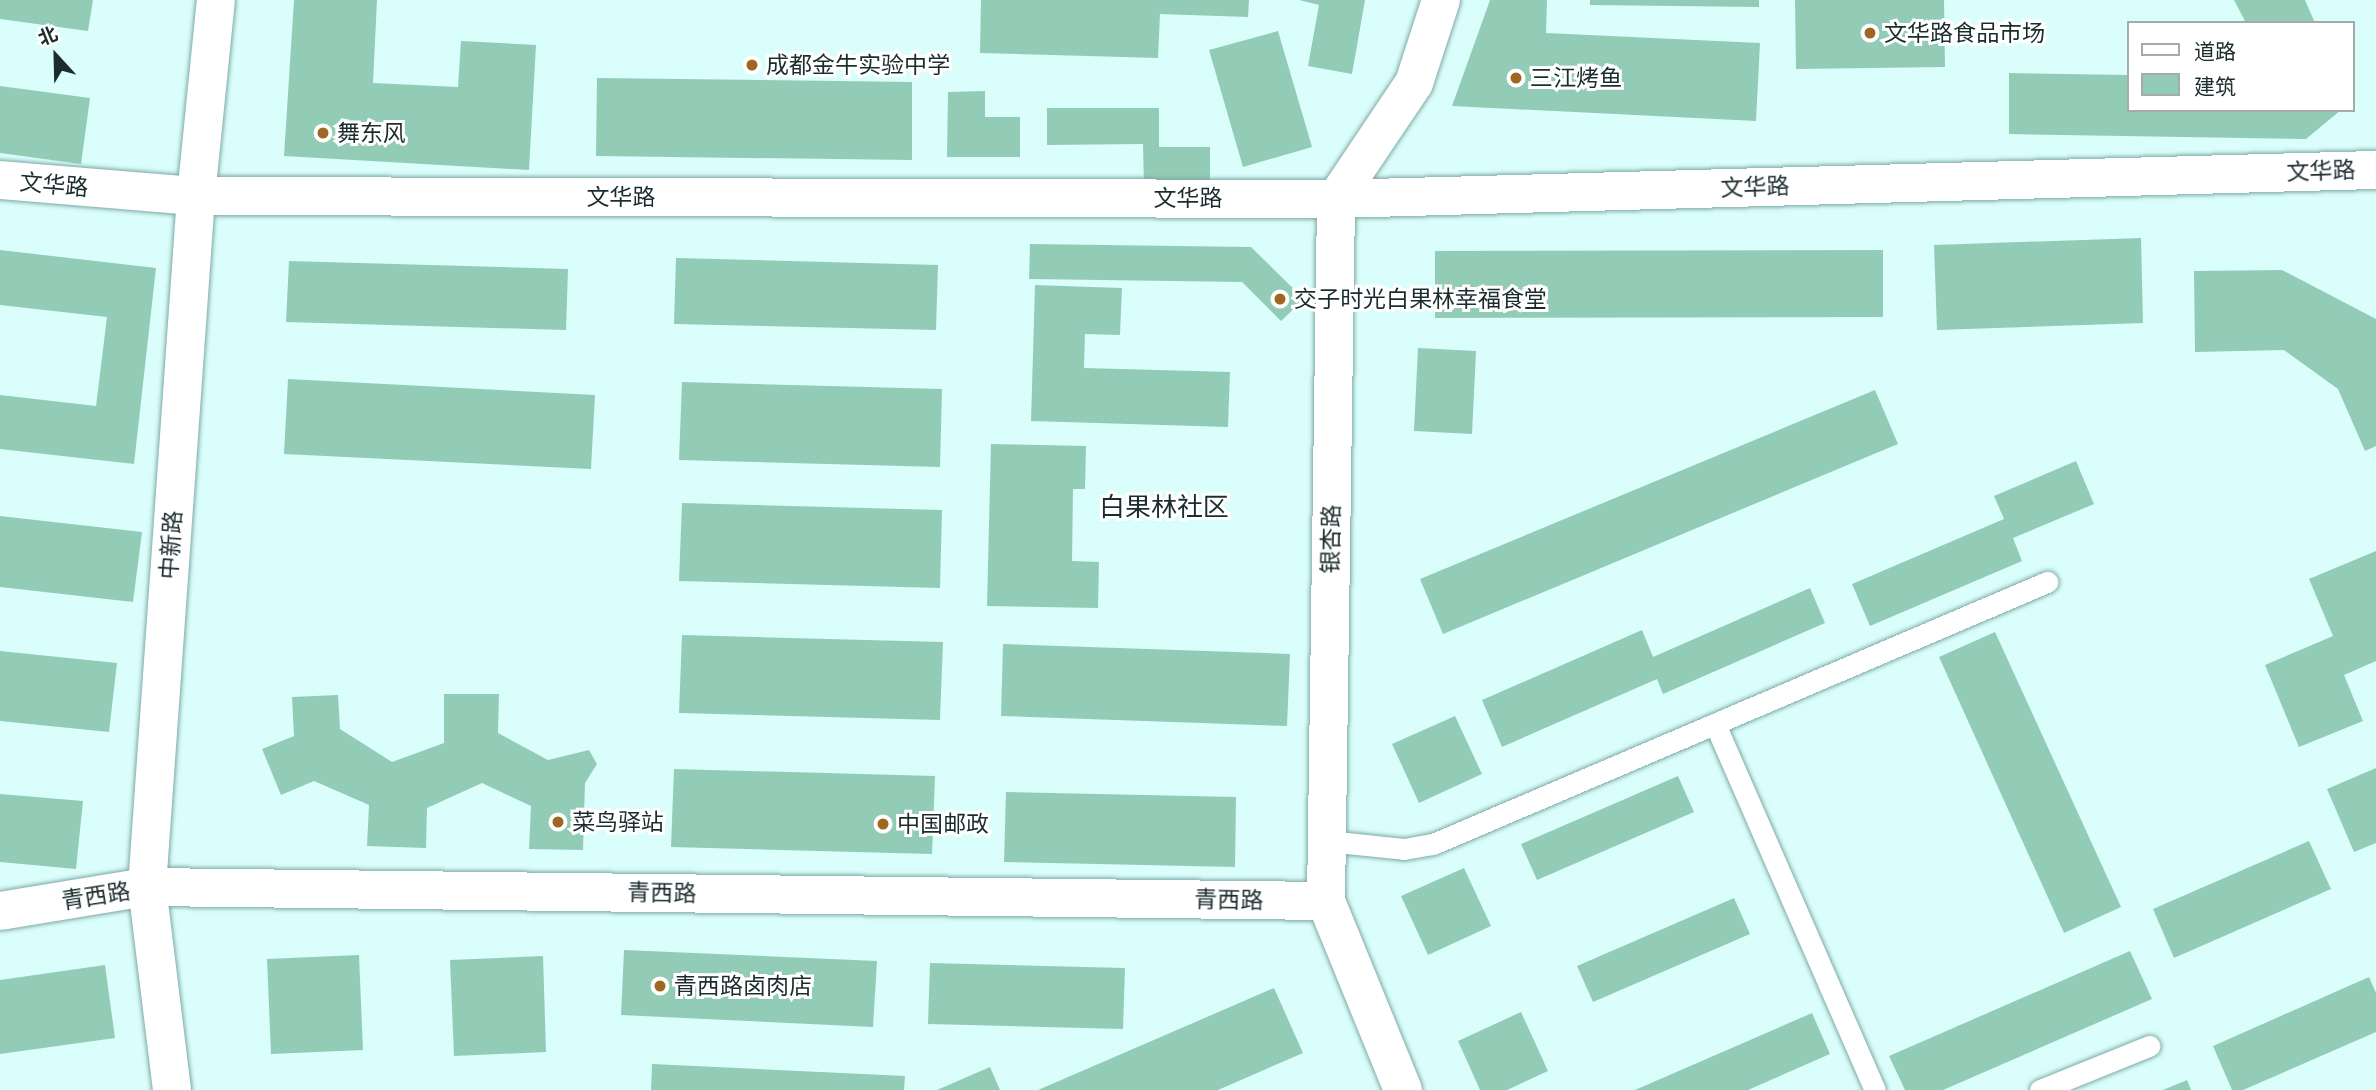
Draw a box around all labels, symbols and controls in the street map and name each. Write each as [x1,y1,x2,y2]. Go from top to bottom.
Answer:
place label: 文华路食品市场 [1884,19,2045,47]
north arrow [21,21,91,91]
legend [2128,21,2355,112]
text: 北 [35,23,61,49]
marker: 文华路食品市场 [1862,25,1878,41]
text: 道路 [2194,40,2236,63]
place label: 成都金牛实验中学 [766,51,950,79]
marker: 成都金牛实验中学 [744,57,760,73]
place label: 三江烤鱼 [1530,64,1622,92]
marker: 三江烤鱼 [1508,70,1524,86]
text: 建筑 [2194,75,2236,98]
place label: 舞东风 [337,119,406,147]
marker: 舞东风 [315,125,331,141]
street label: 文华路 [2286,156,2356,186]
street label: 文华路 [18,168,90,202]
street label: 文华路 [1720,172,1790,202]
street label: 文华路 [587,183,655,211]
street label: 文华路 [1154,184,1222,212]
place label: 交子时光白果林幸福食堂 [1294,285,1547,313]
marker: 交子时光白果林幸福食堂 [1272,291,1288,307]
district label: 白果林社区 [1099,492,1229,524]
street label: 银杏路 [1317,504,1345,574]
street label: 中新路 [155,510,187,580]
place label: 菜鸟驿站 [572,808,664,836]
place label: 中国邮政 [897,810,989,838]
marker: 菜鸟驿站 [550,814,566,830]
marker: 中国邮政 [875,816,891,832]
street label: 青西路 [60,877,132,915]
street label: 青西路 [627,879,697,907]
street label: 青西路 [1194,886,1264,914]
place label: 青西路卤肉店 [674,972,812,1000]
marker: 青西路卤肉店 [652,978,668,994]

